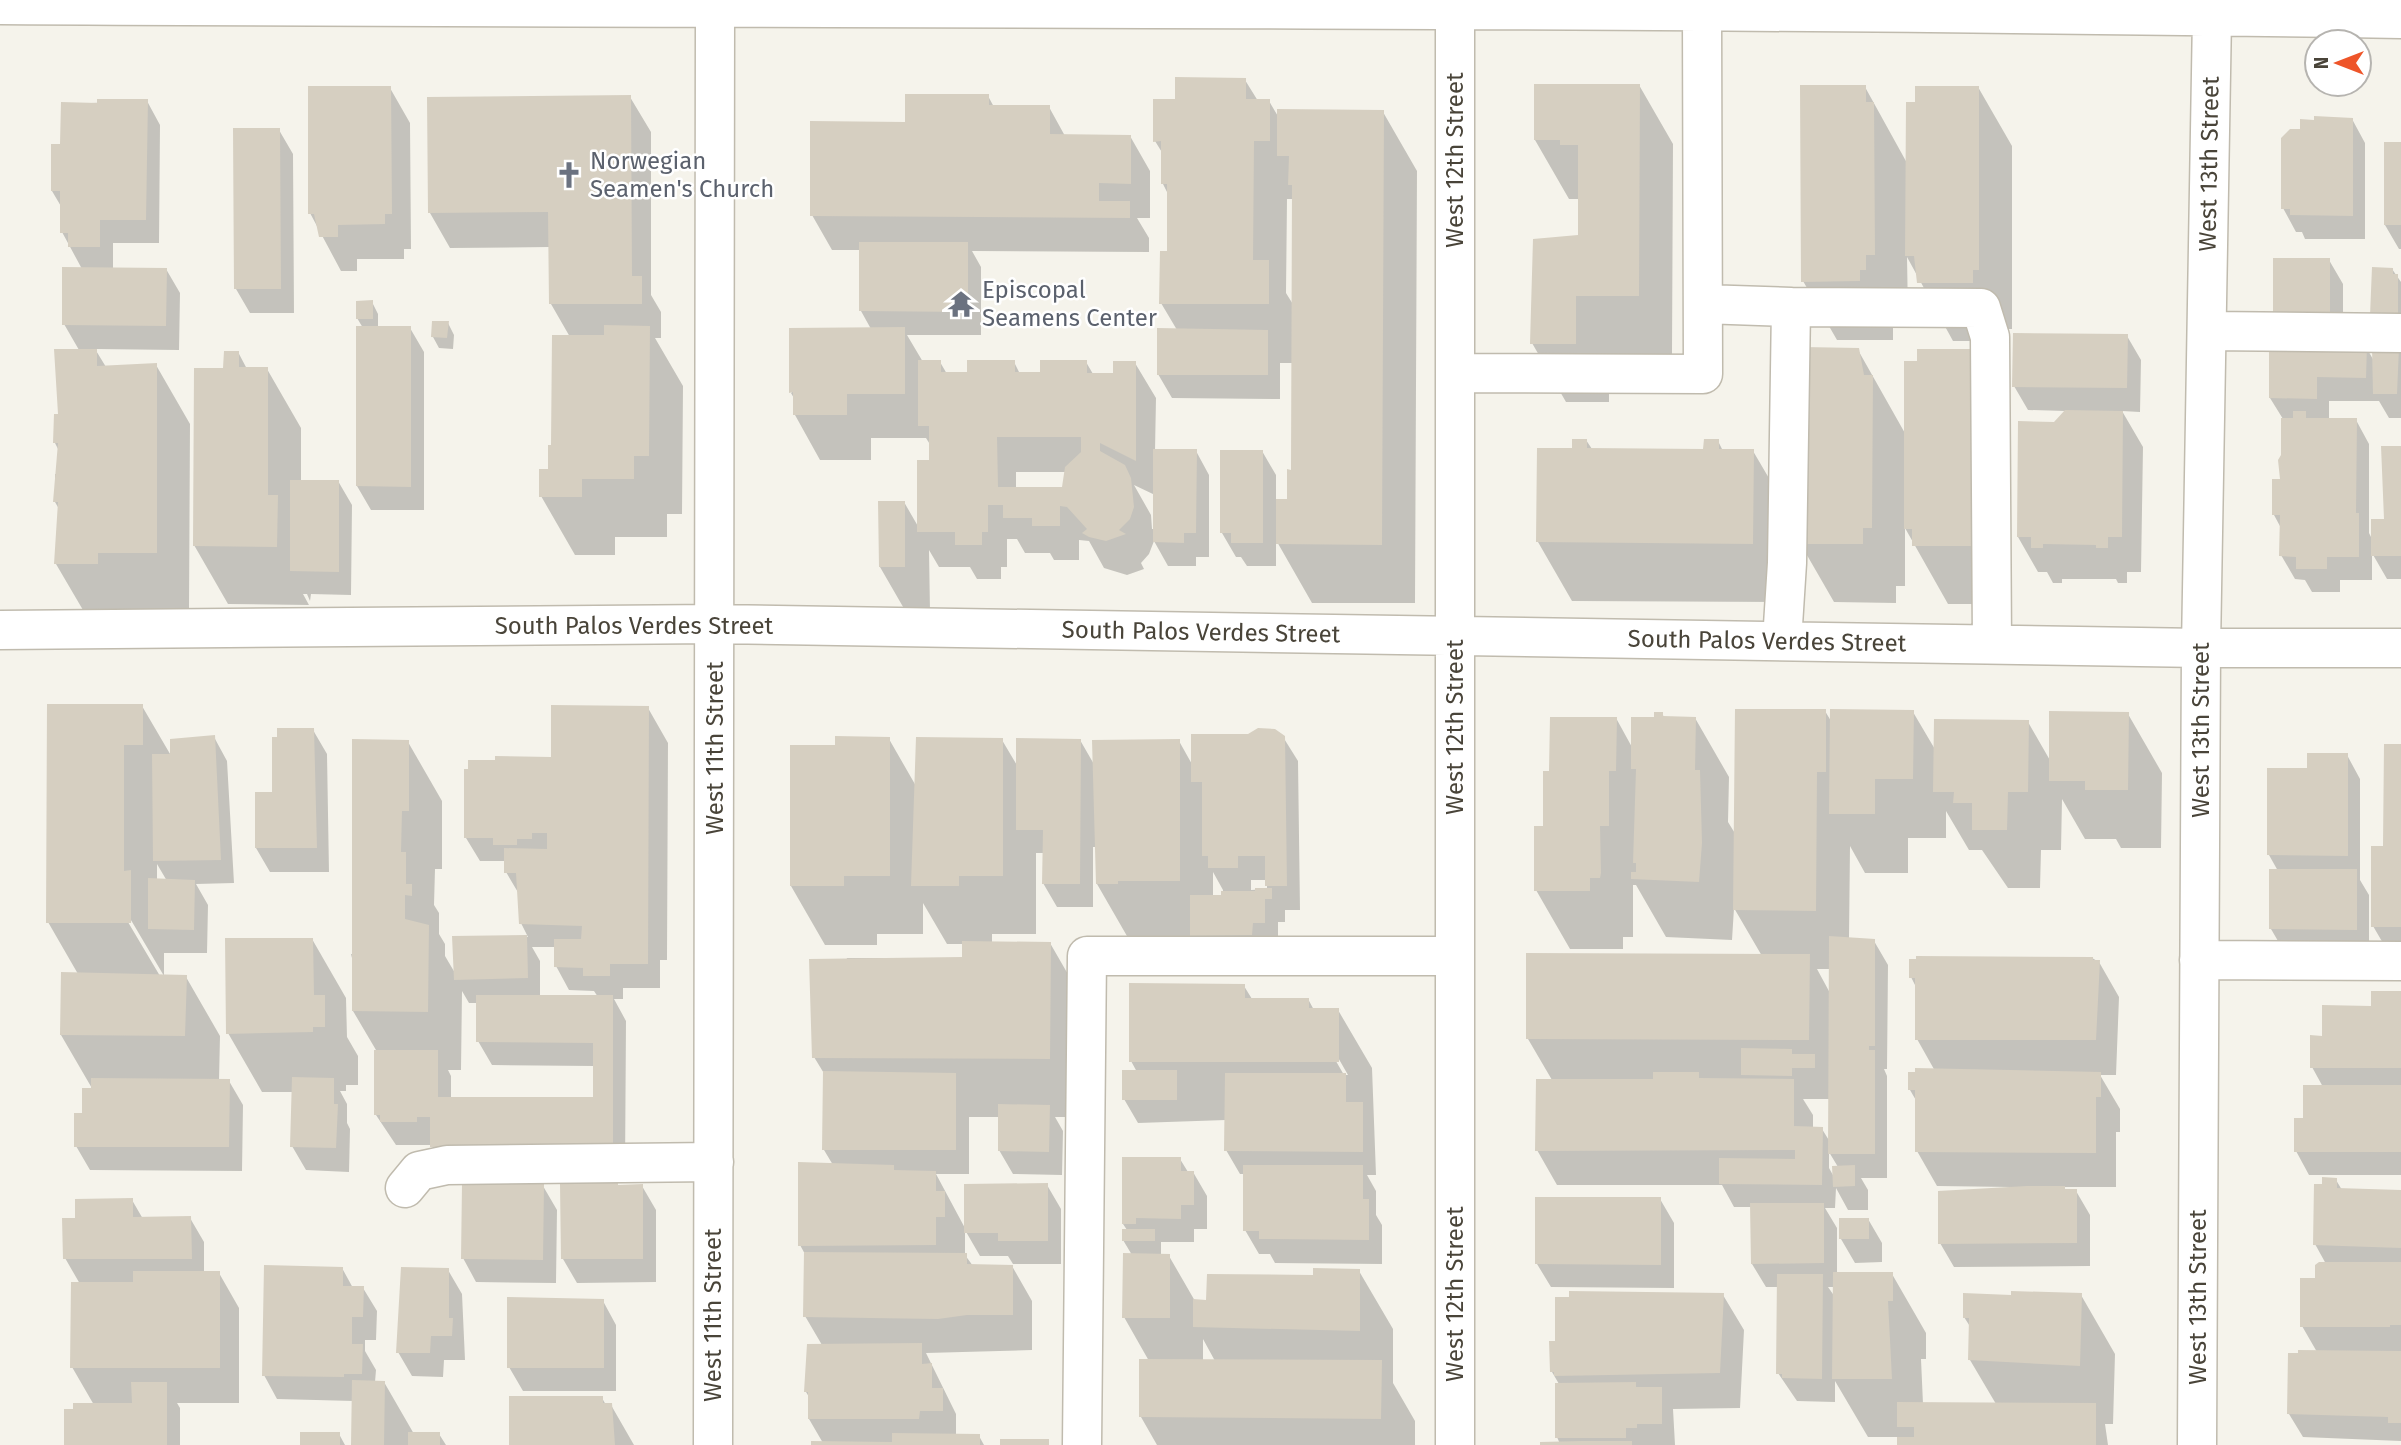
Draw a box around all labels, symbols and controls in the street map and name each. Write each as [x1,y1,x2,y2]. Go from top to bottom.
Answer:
north arrow [2303,28,2373,98]
text: N [2310,57,2333,69]
street label: West 12th Street [1441,72,1469,248]
street label: West 13th Street [2193,76,2225,252]
place label: Norwegian Seamen's Church [590,147,774,203]
church icon: Norwegian Seamen's Church [554,160,584,190]
place label: Episcopal Seamens Center [982,276,1158,332]
temple icon: Episcopal Seamens Center [946,289,976,319]
street label: South Palos Verdes Street [495,612,774,640]
street label: South Palos Verdes Street [1061,616,1341,648]
street label: South Palos Verdes Street [1627,625,1907,657]
street label: West 12th Street [1441,639,1469,815]
street label: West 13th Street [2187,642,2215,818]
street label: West 11th Street [701,661,729,835]
street label: West 12th Street [1441,1206,1469,1382]
street label: West 13th Street [2184,1209,2212,1385]
street label: West 11th Street [699,1228,727,1402]

